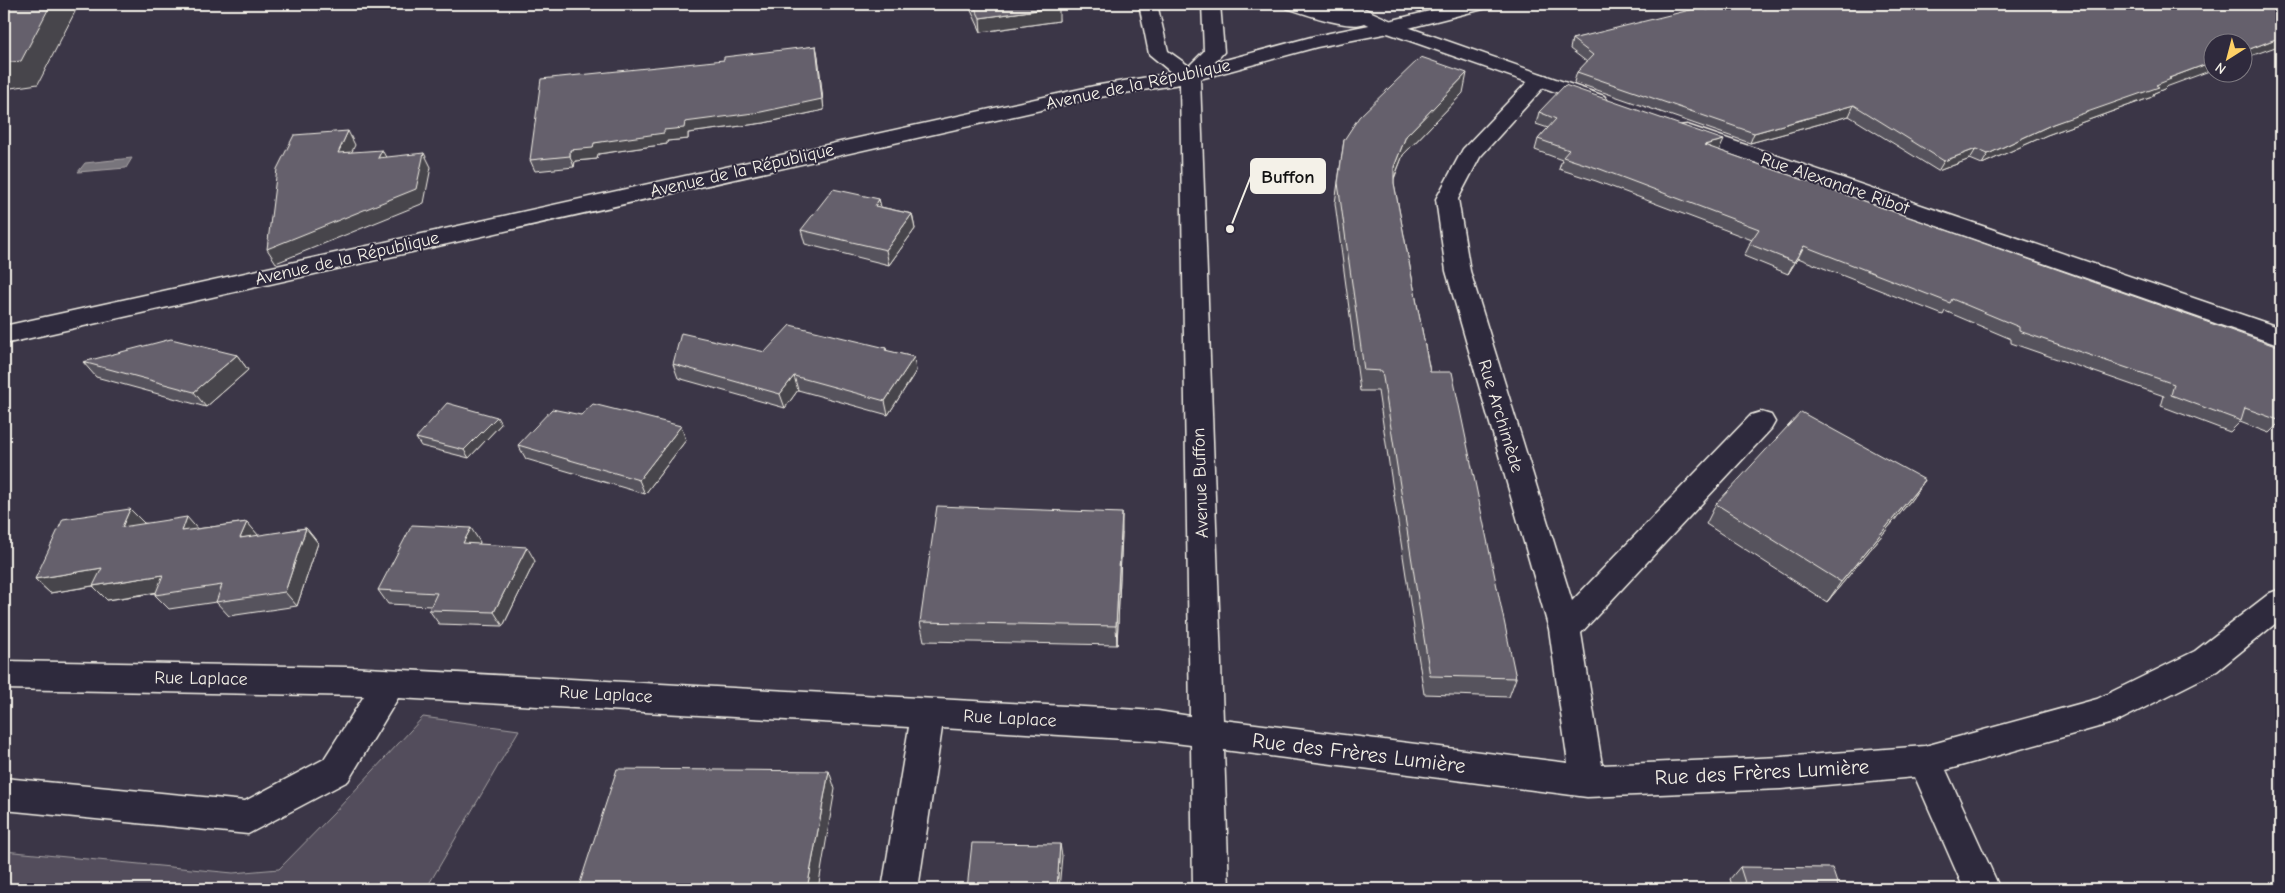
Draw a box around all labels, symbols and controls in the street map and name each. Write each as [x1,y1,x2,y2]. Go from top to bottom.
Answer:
north arrow [2202,32,2252,82]
street label: Avenue de la République [1044,55,1232,114]
text: N [2212,59,2229,78]
street label: Avenue de la République [648,139,836,202]
street label: Rue Alexandre Ribot [1758,148,1913,219]
callout: Buffon [1251,159,1325,193]
text: Buffon [1261,166,1315,188]
street label: Avenue de la République [253,227,441,290]
street label: Rue Archimède [1473,357,1528,475]
street label: Avenue Buffon [1188,427,1213,539]
street label: Rue Laplace [154,667,248,690]
street label: Rue Laplace [559,682,653,707]
street label: Rue Laplace [963,706,1057,731]
street label: Rue des Frères Lumière [1251,728,1467,778]
street label: Rue des Frères Lumière [1654,754,1870,790]

